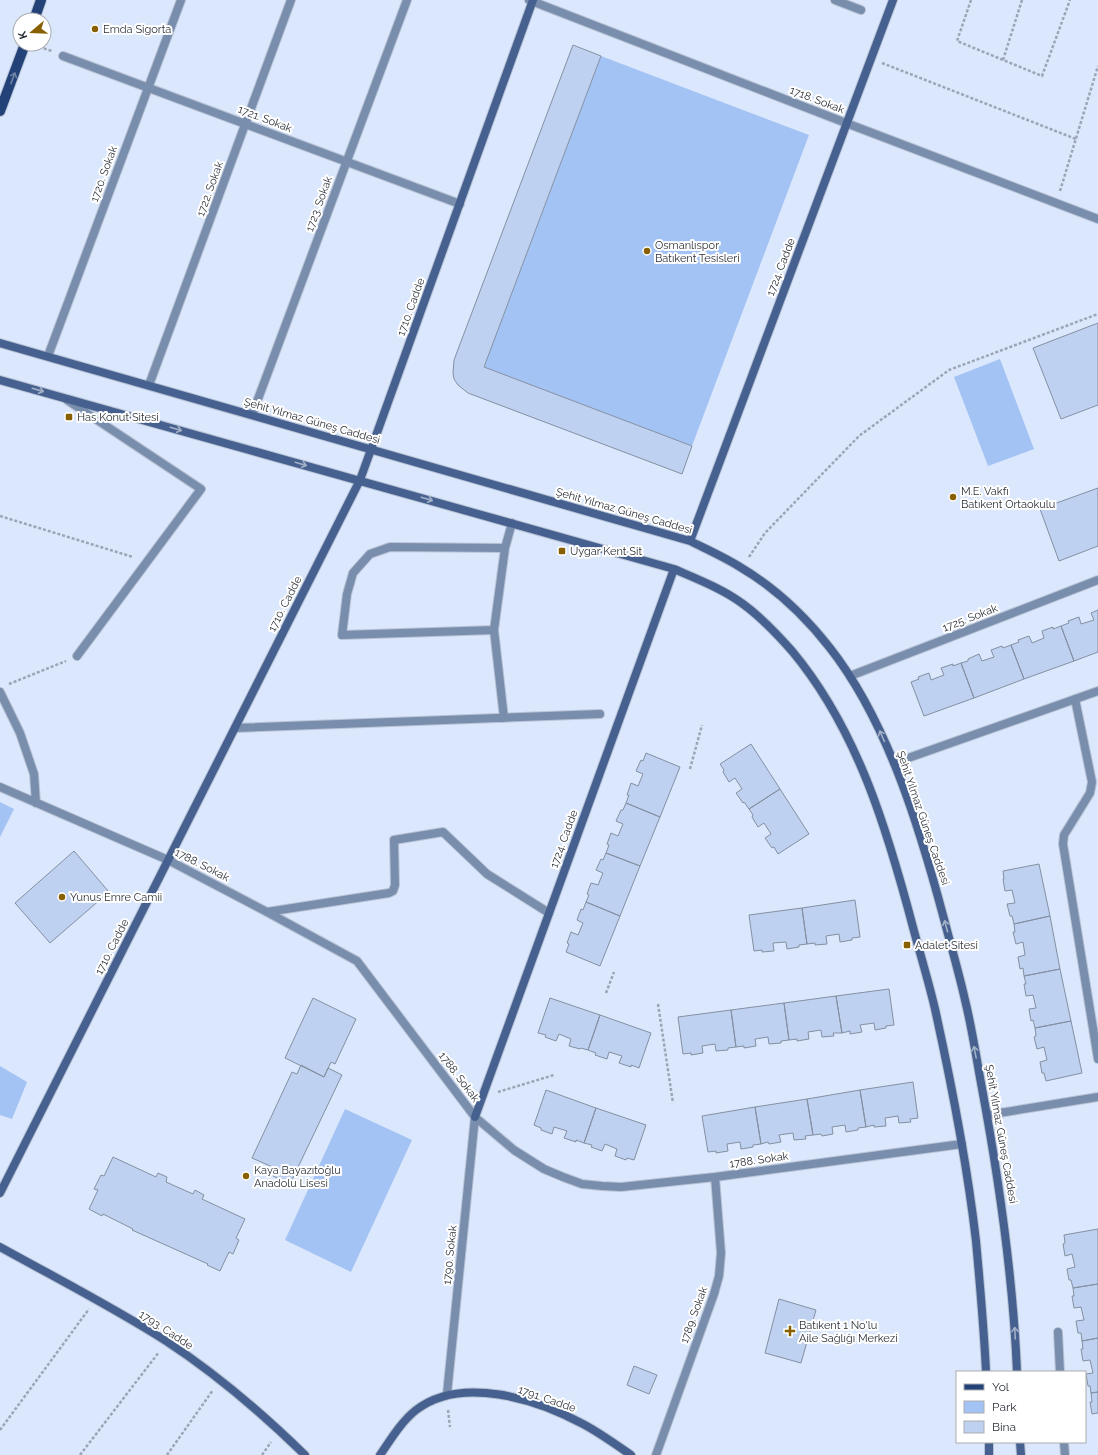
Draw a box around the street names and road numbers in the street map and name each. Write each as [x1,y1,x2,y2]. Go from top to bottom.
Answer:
street label: 1718. Sokak [788,84,846,116]
street label: 1721. Sokak [236,103,294,135]
street label: 1720. Sokak [88,144,120,204]
street label: 1722. Sokak [194,159,226,218]
street label: 1723. Sokak [303,174,335,233]
street label: 1724. Cadde [764,236,798,298]
street label: 1710. Cadde [395,276,428,338]
street label: Şehit Yılmaz Güneş Caddesi [242,395,382,447]
street label: Şehit Yılmaz Güneş Caddesi [554,485,694,537]
street label: 1710. Cadde [265,574,305,634]
street label: 1725. Sokak [941,601,1000,634]
street label: Şehit Yılmaz Güneş Caddesi [894,749,952,887]
street label: 1724. Cadde [547,808,581,870]
street label: 1788. Sokak [173,846,232,884]
street label: 1710. Cadde [92,917,132,977]
street label: 1788. Sokak [436,1049,482,1105]
street label: Şehit Yılmaz Güneş Caddesi [982,1063,1020,1205]
street label: 1788. Sokak [729,1149,789,1171]
street label: 1790. Sokak [440,1225,460,1285]
street label: 1789. Sokak [678,1285,710,1345]
street label: 1793. Cadde [137,1308,196,1352]
street label: 1791. Cadde [516,1383,578,1415]

